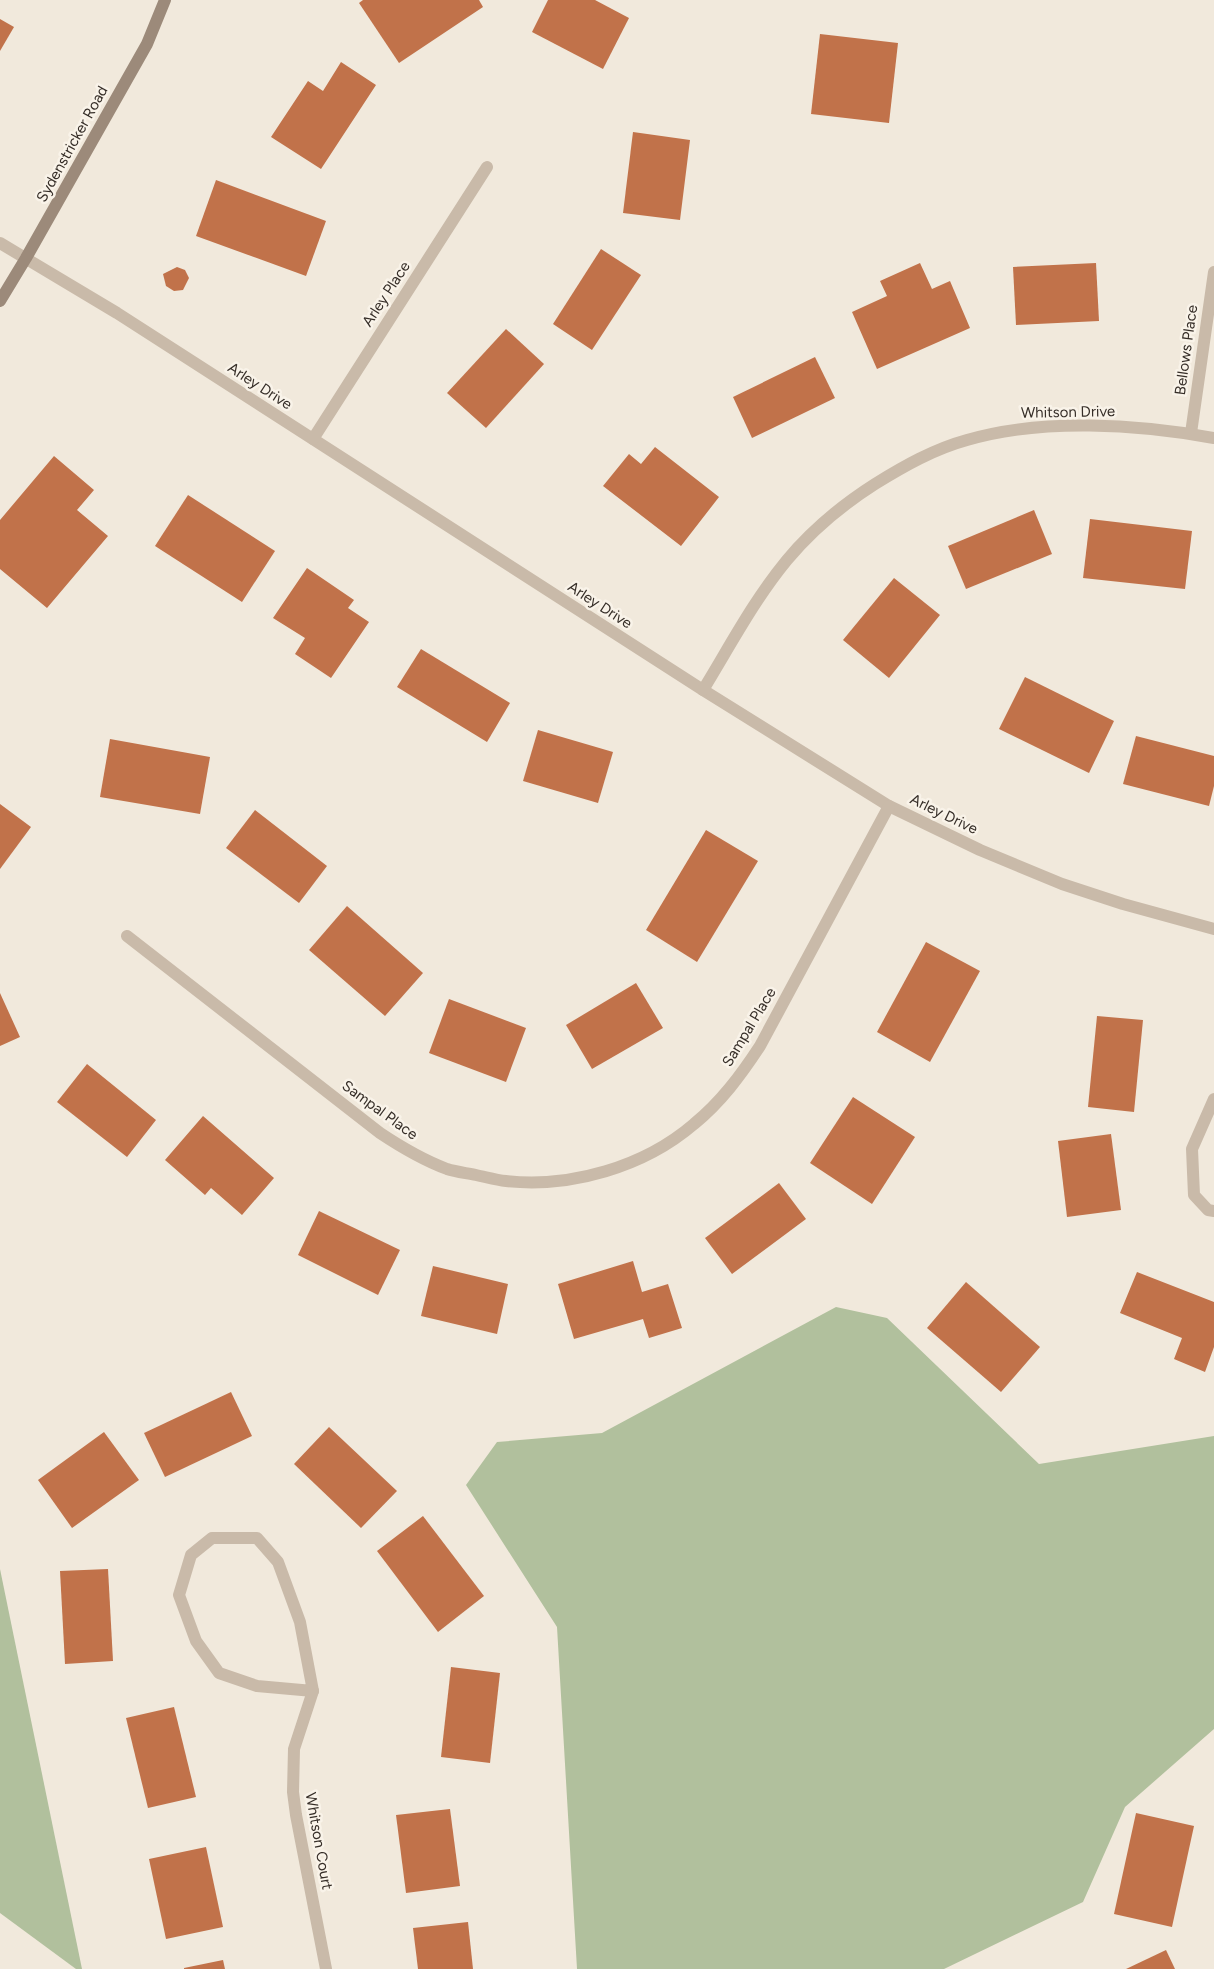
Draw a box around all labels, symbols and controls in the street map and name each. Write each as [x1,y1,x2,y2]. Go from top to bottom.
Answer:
street label: Sydenstricker Road [33,83,111,205]
street label: Arley Place [358,258,414,330]
street label: Bellows Place [1171,304,1201,396]
street label: Arley Drive [225,359,295,413]
street label: Whitson Drive [1021,402,1115,422]
street label: Arley Drive [565,578,635,632]
street label: Arley Drive [907,790,981,838]
street label: Sampal Place [718,984,780,1070]
street label: Sampal Place [339,1077,421,1143]
street label: Whitson Court [302,1791,336,1891]

